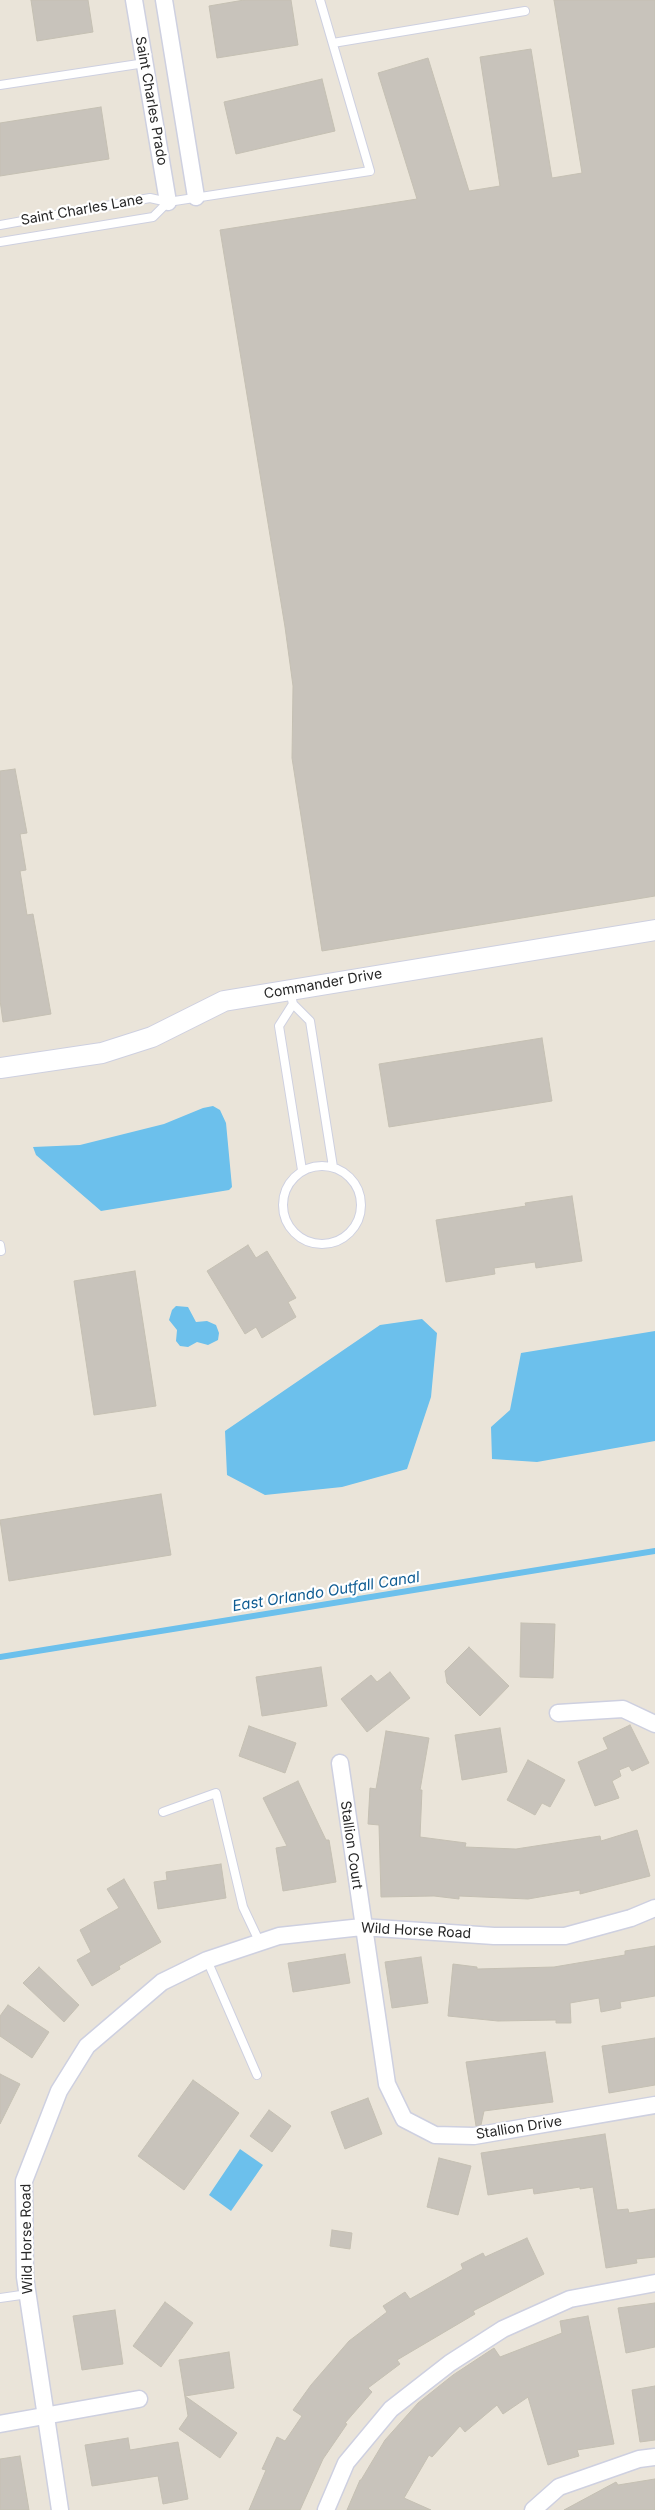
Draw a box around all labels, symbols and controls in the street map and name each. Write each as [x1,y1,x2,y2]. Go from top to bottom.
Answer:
street label: Saint Charles Prado [131,35,171,167]
street label: Saint Charles Lane [19,191,145,229]
street label: Commander Drive [262,965,384,1003]
water label: East Orlando Outfall Canal [231,1568,421,1616]
street label: Stallion Court [336,1800,366,1890]
street label: Wild Horse Road [360,1920,472,1942]
street label: Stallion Drive [475,2113,563,2143]
street label: Wild Horse Road [18,2184,36,2294]

